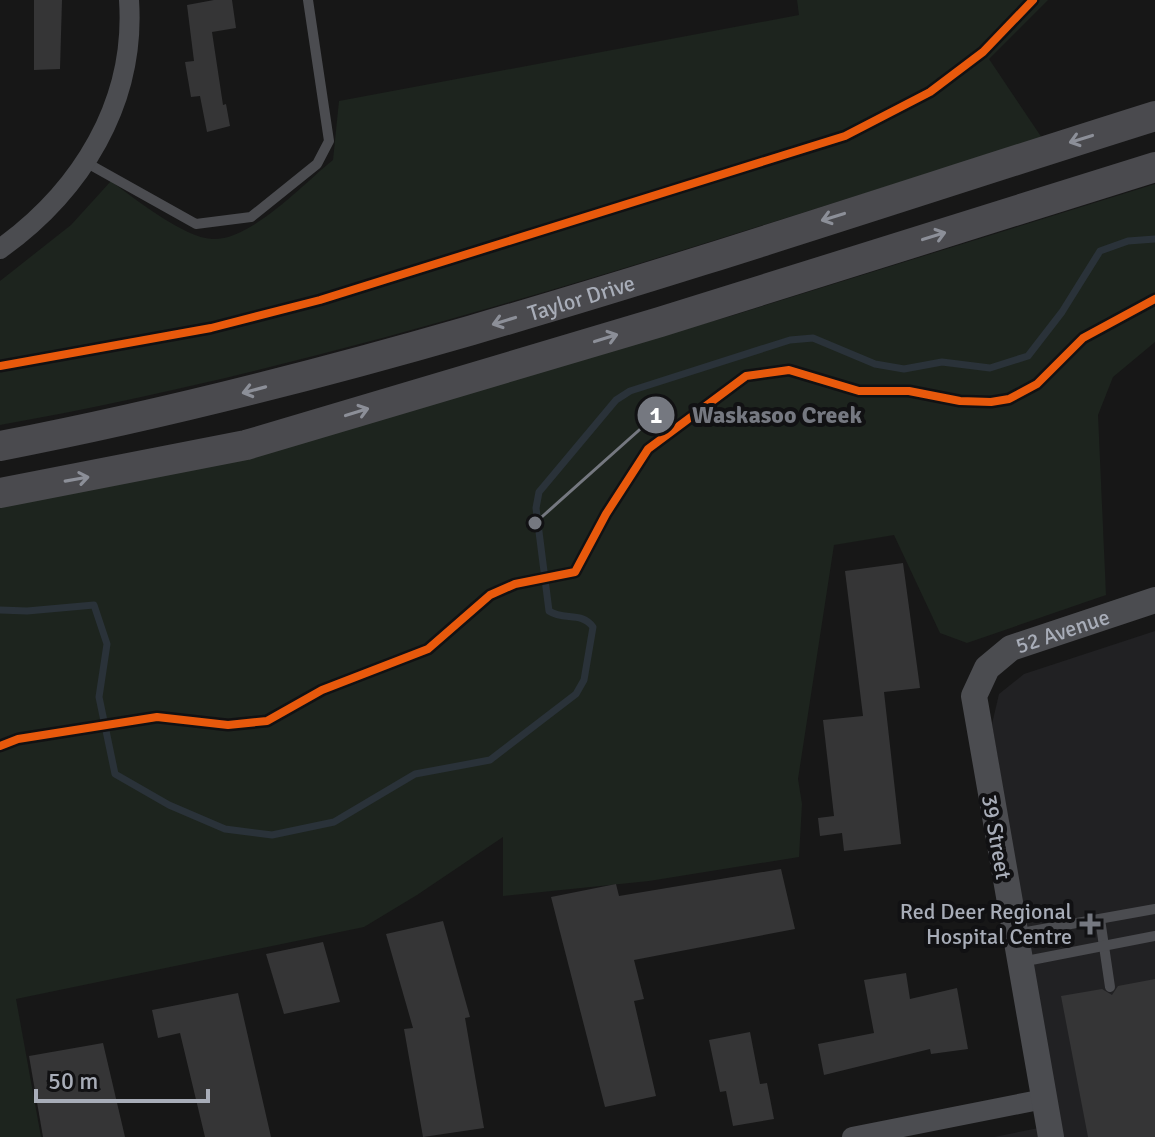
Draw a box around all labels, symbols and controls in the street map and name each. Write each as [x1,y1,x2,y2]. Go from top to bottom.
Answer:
one-way arrow [1068,132,1094,147]
one-way arrow [820,210,846,225]
one-way arrow [921,228,947,243]
street label: Taylor Drive [525,269,638,327]
one-way arrow [492,314,517,329]
one-way arrow [592,330,618,345]
one-way arrow [242,383,267,398]
callout: Waskasoo Creek [636,391,878,439]
text: 1 [650,400,663,430]
text: Waskasoo Creek [692,400,862,430]
one-way arrow [343,404,369,419]
one-way arrow [64,471,89,486]
street label: 52 Avenue [1012,603,1113,660]
street label: 39 Street [976,792,1017,882]
place label: Red Deer Regional Hospital Centre [900,898,1072,950]
marker: Red Deer Regional Hospital Centre [1079,913,1101,935]
scale bar [36,1053,208,1103]
text: 50 m [48,1066,98,1096]

